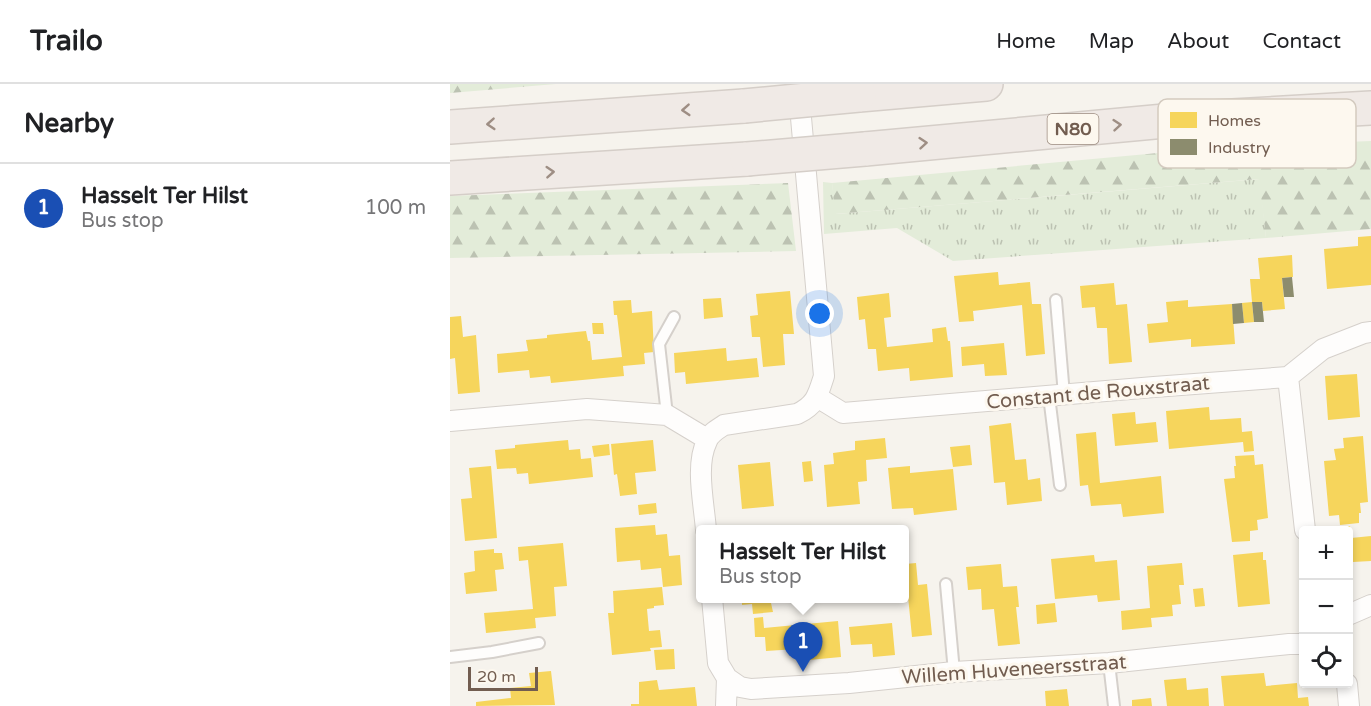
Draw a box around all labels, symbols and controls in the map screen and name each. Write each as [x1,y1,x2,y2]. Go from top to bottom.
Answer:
text: Trailo [30,24,103,58]
text: Home [996,29,1056,54]
text: Map [1089,29,1134,54]
text: About [1167,29,1229,54]
text: Contact [1262,29,1341,54]
legend [1158,99,1356,168]
one-way arrow [681,104,690,117]
text: Nearby [24,108,114,139]
text: Homes [1208,111,1261,131]
road number: N80 [1048,114,1098,144]
one-way arrow [486,117,496,130]
one-way arrow [1113,119,1122,132]
one-way arrow [919,137,928,150]
text: Industry [1208,138,1271,158]
one-way arrow [545,166,555,179]
text: Hasselt Ter Hilst [81,183,248,209]
text: 1 [37,196,50,220]
text: 100 m [365,196,426,220]
text: Bus stop [81,209,164,233]
your location [805,299,834,328]
street label: Constant de Rouxstraat [985,371,1211,415]
popup [696,525,909,603]
map controls [1299,526,1353,688]
button: + [1299,526,1353,580]
text: Hasselt Ter Hilst [719,539,886,565]
text: Bus stop [719,565,802,589]
button: − [1299,580,1353,634]
pin: 1 [784,622,822,672]
button: locate [1299,634,1353,688]
street label: Willem Huveneersstraat [901,650,1128,690]
scale bar [468,664,538,692]
text: 20 m [477,667,516,687]

